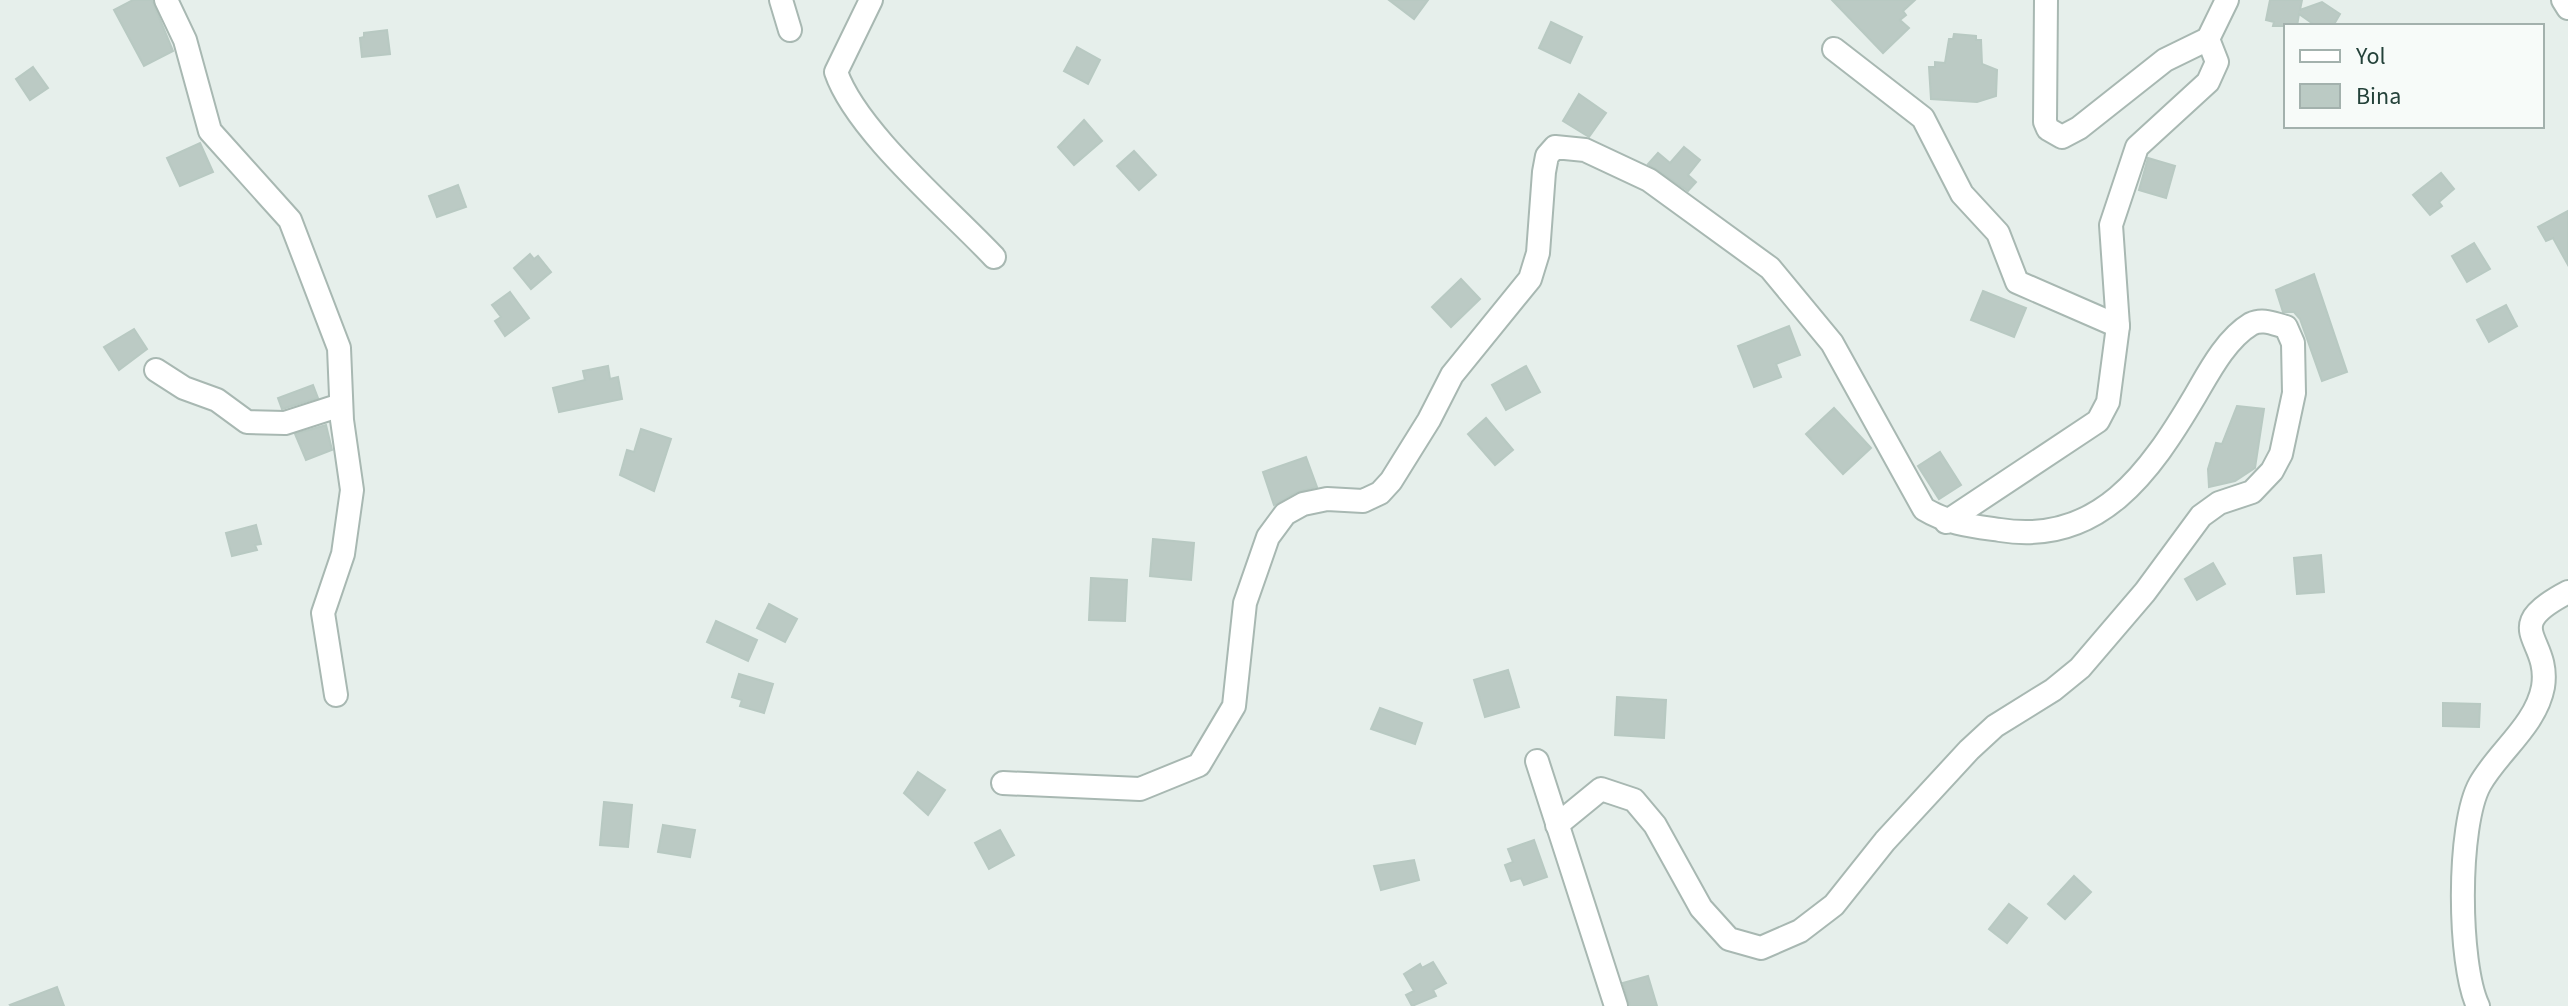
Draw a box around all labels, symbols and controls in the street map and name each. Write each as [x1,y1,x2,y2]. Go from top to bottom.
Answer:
legend [2284,24,2544,128]
text: Yol [2355,39,2386,74]
text: Bina [2356,79,2401,114]

